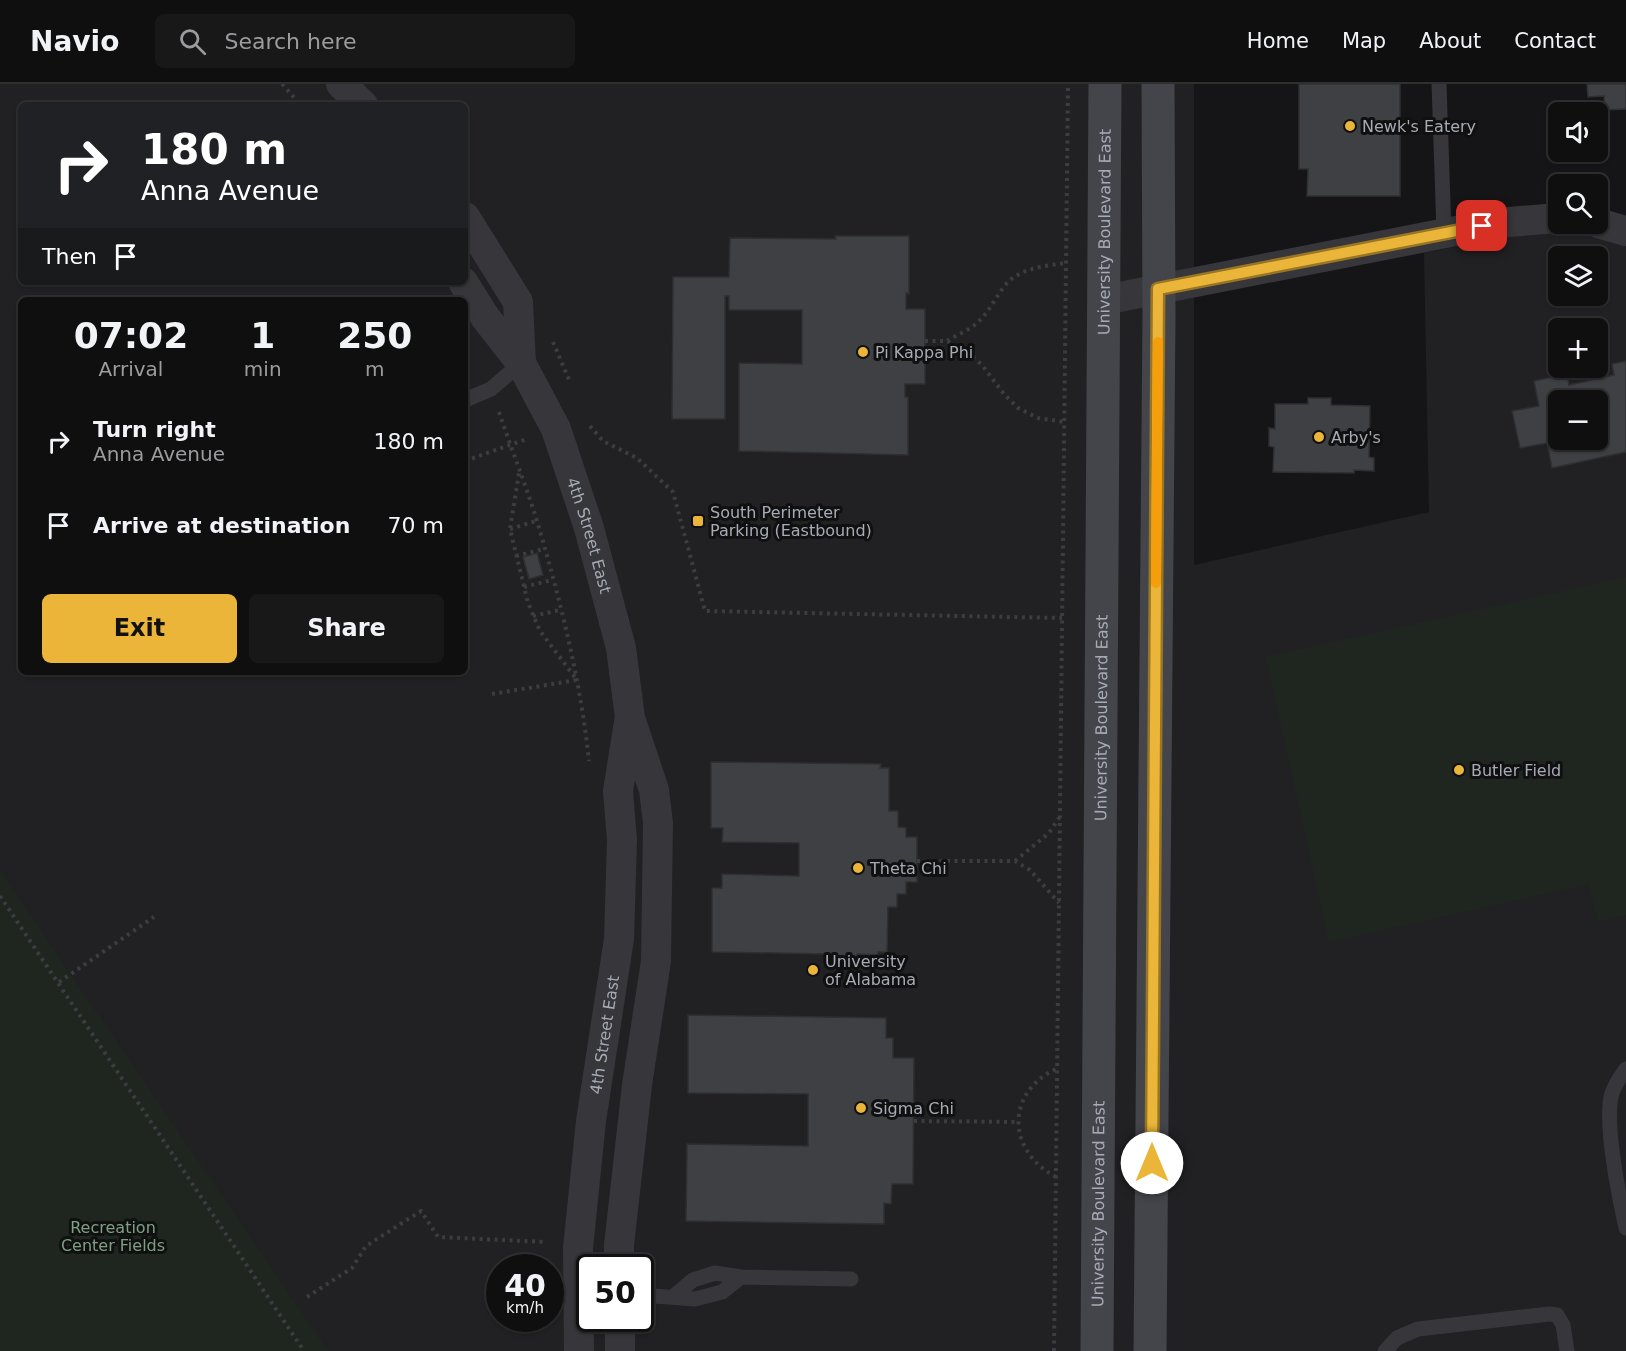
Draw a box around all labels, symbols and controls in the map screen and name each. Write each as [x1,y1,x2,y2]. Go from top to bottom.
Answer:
search box [155,14,575,68]
text: Navio [30,25,119,58]
icon: search [176,25,209,58]
text: Search here [224,29,357,54]
text: Home [1247,29,1309,53]
text: Map [1342,29,1386,53]
text: About [1419,29,1481,53]
text: Contact [1514,29,1596,53]
map controls [1548,102,1608,450]
button: sound [1548,102,1608,162]
place label: Newk's Eatery [1362,117,1476,136]
marker: Newk's Eatery [1343,119,1357,133]
text: 180 m [141,125,287,174]
icon: right [42,126,120,204]
street label: University Boulevard East [1094,129,1114,335]
button: search [1548,174,1608,234]
text: Anna Avenue [141,175,319,206]
pin [1456,200,1507,251]
icon: arrive [1465,209,1498,242]
icon: arrive [109,240,142,273]
text: Then [42,244,97,269]
button: layers [1548,246,1608,306]
text: 07:02 [74,315,188,356]
text: 1 [250,315,275,356]
text: 250 [337,315,412,356]
button: + [1548,318,1608,378]
place label: Pi Kappa Phi [875,343,973,362]
marker: Pi Kappa Phi [856,345,870,359]
text: Arrival [98,357,163,381]
text: min [244,357,282,381]
text: m [365,357,385,381]
button: − [1548,390,1608,450]
text: Turn right [93,417,216,442]
icon: right [42,425,75,458]
place label: Arby's [1331,428,1381,447]
text: 180 m [374,429,444,454]
marker: Arby's [1312,430,1326,444]
text: Anna Avenue [93,442,225,466]
street label: 4th Street East [563,475,615,595]
place label: South Perimeter Parking (Eastbound) [710,503,872,540]
icon: arrive [42,509,75,542]
text: Arrive at destination [93,513,350,538]
text: 70 m [388,513,444,538]
marker: South Perimeter Parking (Eastbound) [691,514,705,528]
button: Exit [42,594,237,663]
button: Share [249,594,444,663]
street label: University Boulevard East [1091,615,1111,821]
place label: Butler Field [1471,761,1561,780]
marker: Butler Field [1452,763,1466,777]
place label: Theta Chi [869,859,947,878]
marker: Theta Chi [851,861,865,875]
place label: University of Alabama [825,952,916,989]
marker: University of Alabama [806,963,820,977]
street label: 4th Street East [586,974,623,1095]
place label: Sigma Chi [873,1099,954,1118]
marker: Sigma Chi [854,1101,868,1115]
street label: University Boulevard East [1088,1101,1108,1307]
position arrow [1120,1131,1184,1195]
park label: Recreation Center Fields [61,1218,165,1255]
speed limit sign: 50 [576,1254,654,1332]
text: 40 [504,1268,546,1303]
text: km/h [506,1299,544,1317]

